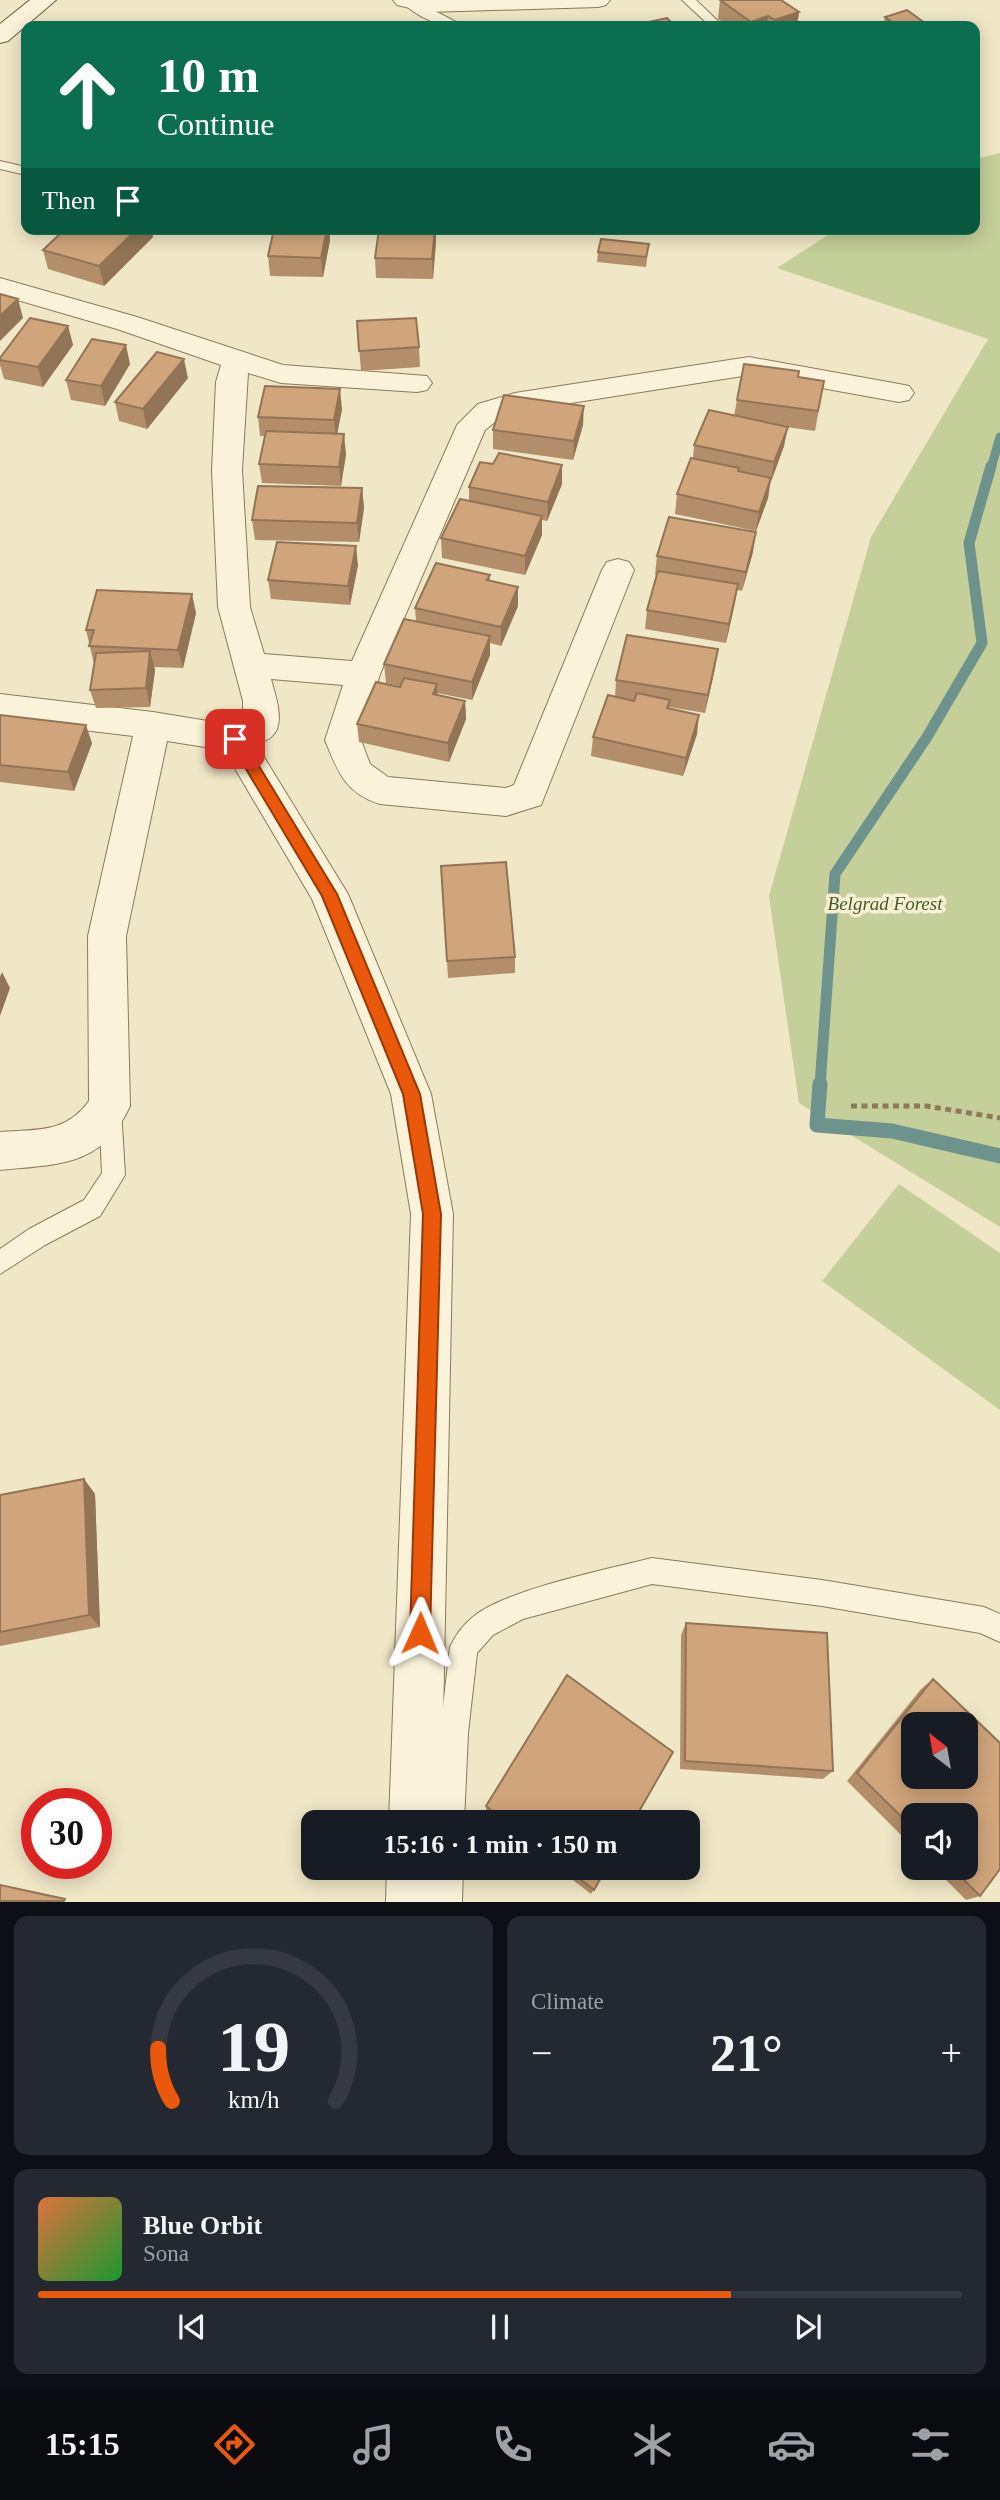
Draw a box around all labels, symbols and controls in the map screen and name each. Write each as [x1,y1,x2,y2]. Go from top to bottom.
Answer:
text: 10 m [157,48,259,103]
icon: ahead [42,49,133,140]
text: Continue [157,106,274,142]
icon: arrive [109,182,147,220]
text: Then [42,186,95,215]
pin [205,709,265,769]
icon: arrive [216,720,254,758]
park label: Belgrad Forest [828,893,943,914]
position arrow [383,1596,457,1670]
north arrow [901,1712,978,1788]
map controls [901,1712,978,1880]
speed limit sign: 30 [21,1788,112,1879]
button: sound [901,1803,978,1880]
text: 15:16 · 1 min · 150 m [384,1830,618,1859]
text: Climate [531,1989,604,2014]
text: 19 [217,2007,290,2088]
text: 21° [710,2025,783,2082]
text: − [531,2032,552,2074]
text: + [941,2032,962,2074]
text: km/h [228,2086,280,2113]
text: Blue Orbit [143,2211,262,2240]
text: Sona [143,2241,189,2266]
icon: previous [173,2308,211,2346]
icon: pause [481,2308,519,2346]
icon: next [789,2308,827,2346]
icon: directions [210,2420,259,2469]
icon: music [349,2420,398,2469]
icon: phone [488,2420,537,2469]
icon: climate [628,2420,677,2469]
icon: car [767,2420,816,2469]
icon: filters [906,2420,955,2469]
text: 15:15 [45,2426,120,2462]

